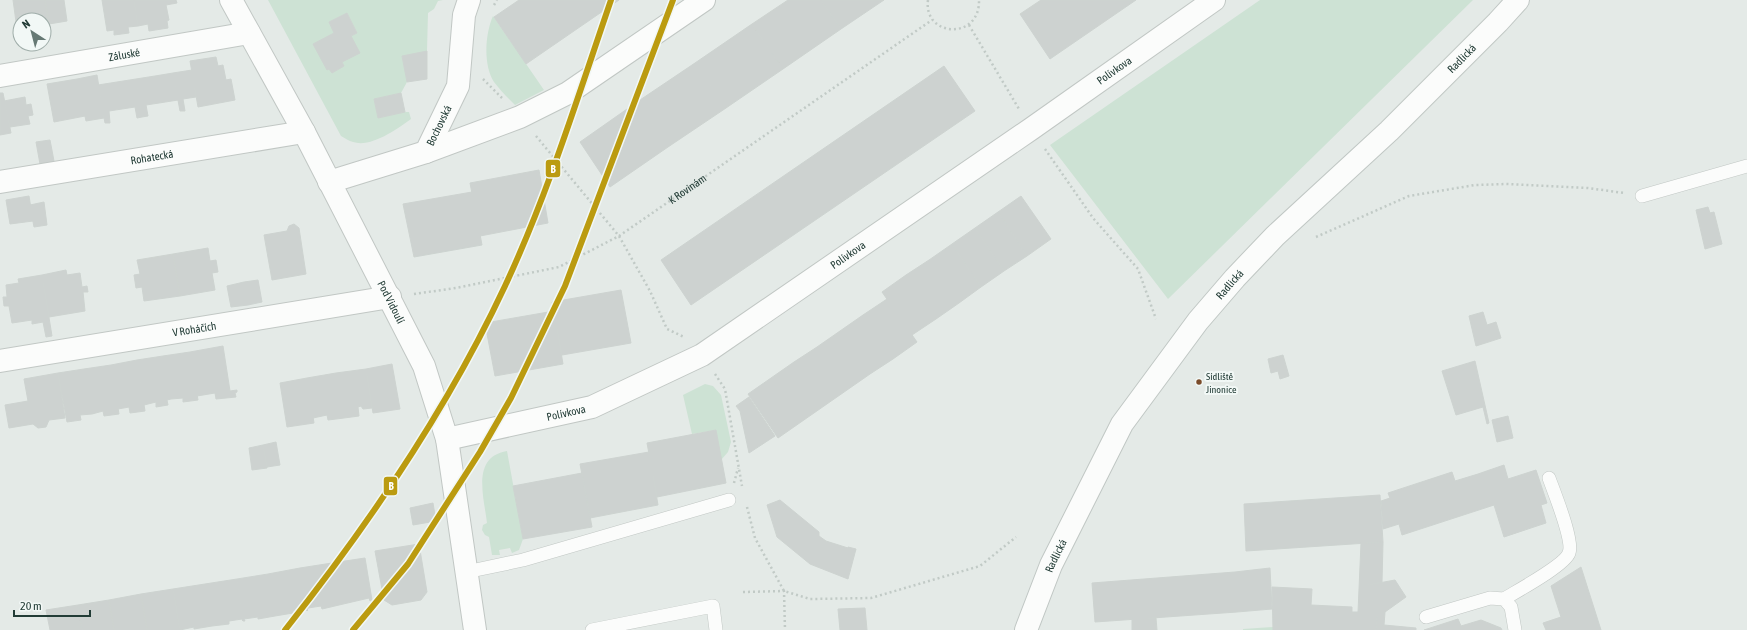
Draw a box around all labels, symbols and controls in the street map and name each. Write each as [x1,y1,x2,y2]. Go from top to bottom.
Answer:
north arrow [12,12,52,52]
text: N [20,17,32,31]
street label: Radlická [1445,42,1478,75]
street label: Záluské [107,46,141,63]
street label: Polívkova [1094,54,1134,87]
street label: Bochovská [424,103,454,148]
street label: Rohatecká [130,148,174,166]
line badge: B [545,159,561,178]
text: B [550,163,556,175]
street label: K Rovinám [666,172,708,206]
street label: Polívkova [828,239,868,271]
street label: Radlická [1214,267,1246,302]
street label: Pod Vidoulí [375,279,407,326]
street label: V Roháčích [172,320,217,339]
place label: Sídliště Jinonice [1206,371,1237,395]
marker: Sídliště Jinonice [1194,377,1204,387]
street label: Polívkova [545,403,587,423]
line badge: B [383,476,398,496]
text: B [388,480,394,492]
street label: Radlická [1043,537,1069,574]
scale bar [14,592,90,618]
text: 20 m [20,599,42,613]

